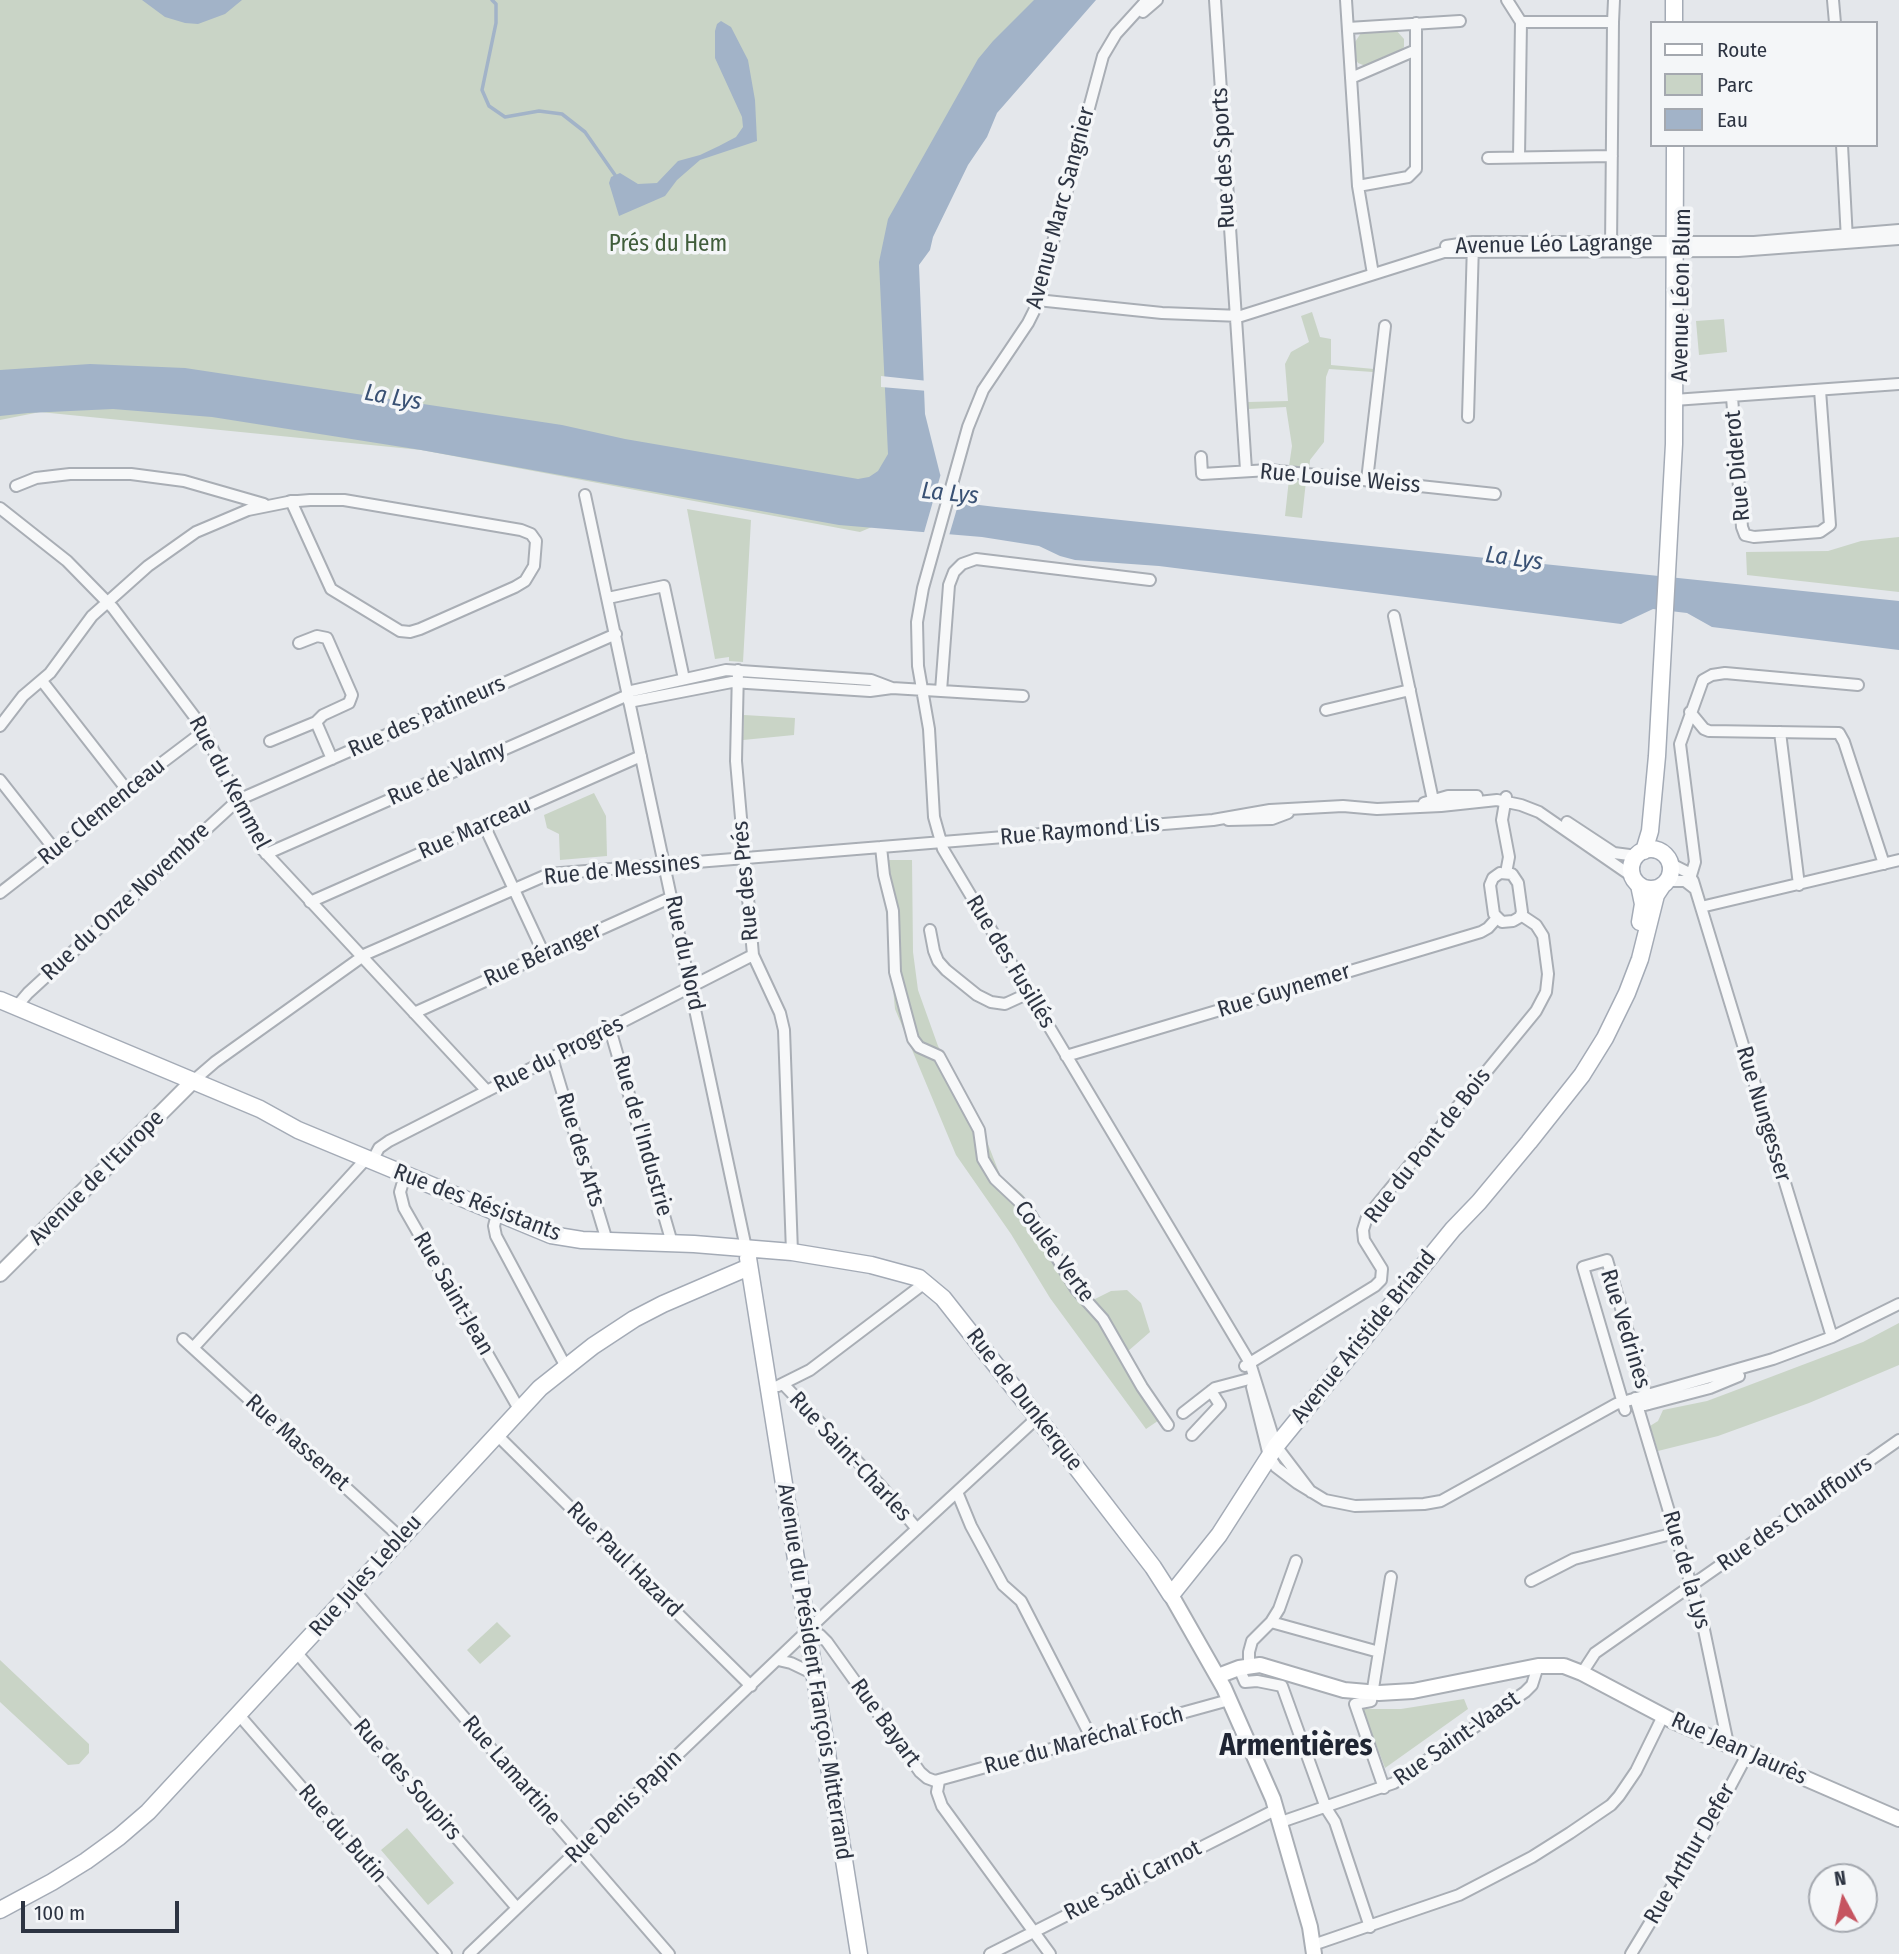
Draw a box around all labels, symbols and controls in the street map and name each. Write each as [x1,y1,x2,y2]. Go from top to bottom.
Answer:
legend [1650,21,1878,147]
text: Route [1717,37,1767,63]
text: Parc [1717,72,1753,98]
street label: Rue des Sports [1207,87,1241,229]
street label: Avenue Marc Sangnier [1021,104,1101,312]
text: Eau [1717,107,1748,133]
street label: Avenue Léon Blum [1667,208,1697,382]
street label: Avenue Léo Lagrange [1455,229,1653,261]
park label: Prés du Hem [609,231,727,259]
water label: La Lys [362,379,424,417]
street label: Rue Diderot [1719,409,1757,523]
street label: Rue Louise Weiss [1259,458,1421,500]
water label: La Lys [920,477,980,511]
water label: La Lys [1483,541,1545,577]
street label: Rue des Patineurs [344,670,510,764]
street label: Rue du Kemmel [182,712,276,854]
street label: Rue de Valmy [384,736,510,812]
street label: Rue Clemenceau [33,752,171,872]
street label: Rue Marceau [414,792,536,866]
street label: Rue Raymond Lis [999,810,1161,852]
street label: Rue du Onze Novembre [36,817,216,987]
street label: Rue des Prés [727,820,765,942]
street label: Rue de Messines [543,848,701,892]
street label: Rue des Fusillés [959,890,1061,1034]
street label: Rue du Nord [658,893,710,1013]
street label: Rue Béranger [480,917,606,993]
street label: Rue Guynemer [1214,958,1354,1024]
street label: Rue du Progrès [490,1011,628,1099]
street label: Rue Nungesser [1729,1043,1797,1185]
street label: Rue de l'Industrie [606,1052,678,1220]
street label: Rue du Pont de Bois [1359,1063,1497,1229]
street label: Rue des Arts [550,1090,610,1210]
street label: Avenue de l'Europe [24,1105,170,1251]
street label: Rue des Résistants [389,1158,565,1248]
street label: Coulée Verte [1008,1196,1100,1308]
street label: Rue Saint-Jean [407,1228,499,1360]
street label: Avenue Aristide Briand [1286,1245,1442,1429]
street label: Rue Vedrines [1594,1266,1656,1392]
street label: Rue de Dunkerque [960,1323,1088,1477]
street label: Rue Saint-Charles [783,1387,917,1527]
street label: Rue Massenet [239,1389,355,1497]
street label: Rue des Chauffours [1712,1450,1878,1578]
street label: Avenue du Président François Mitterrand [771,1482,857,1862]
street label: Rue Paul Hazard [561,1497,687,1623]
street label: Rue de la Lys [1656,1508,1716,1632]
street label: Rue Jules Lebleu [304,1509,428,1643]
street label: Rue Bayart [844,1674,926,1772]
street label: Rue Saint-Vaast [1389,1686,1525,1792]
street label: Rue du Maréchal Foch [981,1701,1187,1781]
street label: Rue Jean Jaurès [1667,1707,1811,1791]
street label: Rue Lamartine [456,1710,566,1832]
street label: Rue des Soupirs [347,1714,467,1846]
district label: Armentières [1219,1729,1373,1765]
street label: Rue Denis Papin [560,1744,688,1870]
street label: Rue du Butin [292,1779,392,1889]
street label: Rue Arthur Defer [1639,1779,1741,1929]
street label: Rue Sadi Carnot [1060,1835,1206,1927]
north arrow [1808,1863,1878,1933]
text: N [1833,1867,1848,1891]
scale bar [24,1888,182,1932]
text: 100 m [34,1900,85,1926]

